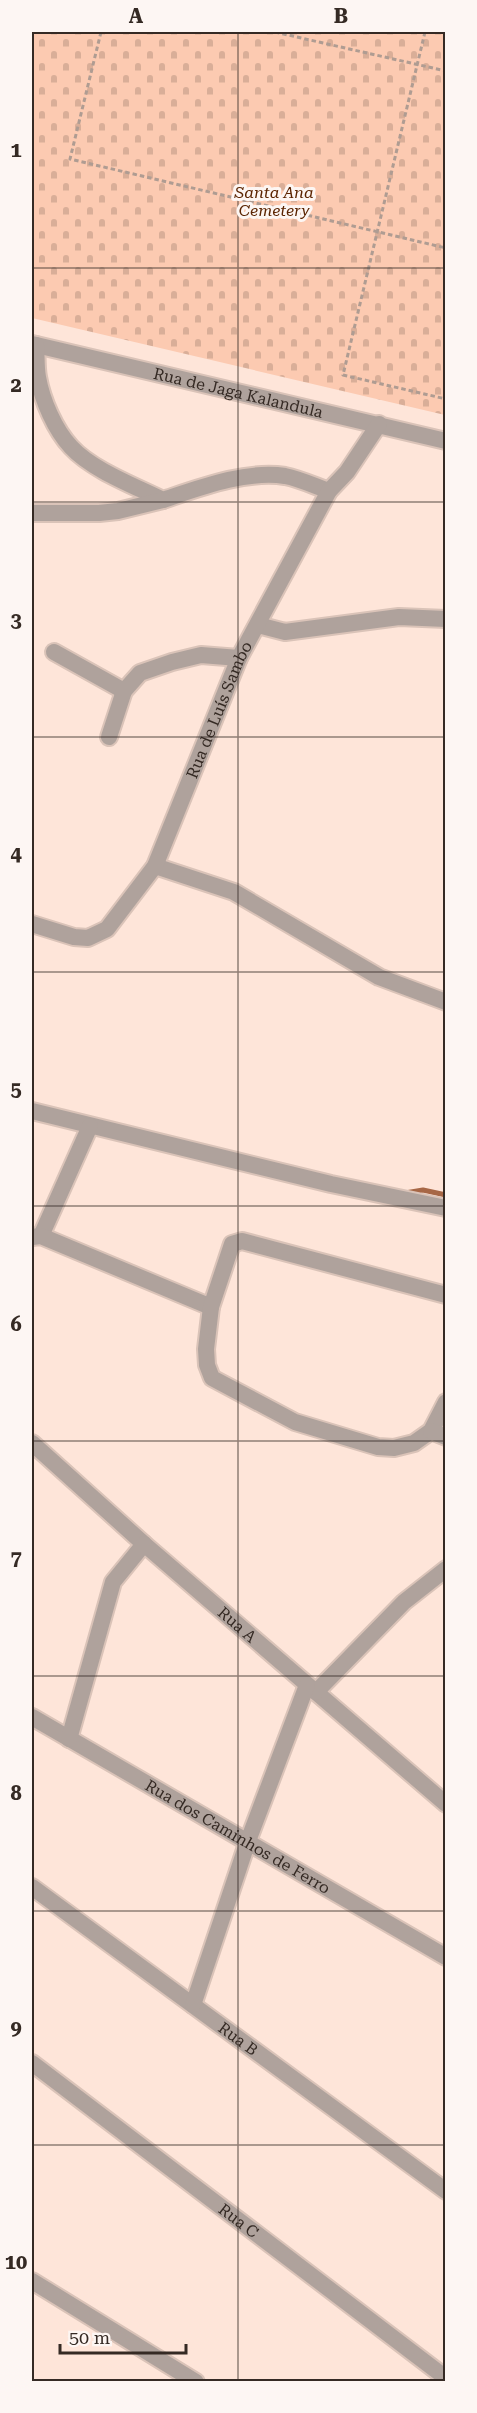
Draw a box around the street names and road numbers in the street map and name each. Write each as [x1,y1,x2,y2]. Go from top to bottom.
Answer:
street label: Rua de Jaga Kalandula [152,363,325,421]
street label: Rua de Luís Sambo [182,638,256,781]
street label: Rua A [214,1603,261,1647]
street label: Rua dos Caminhos de Ferro [142,1775,334,1898]
street label: Rua B [215,2018,262,2059]
street label: Rua C [215,2199,263,2242]

